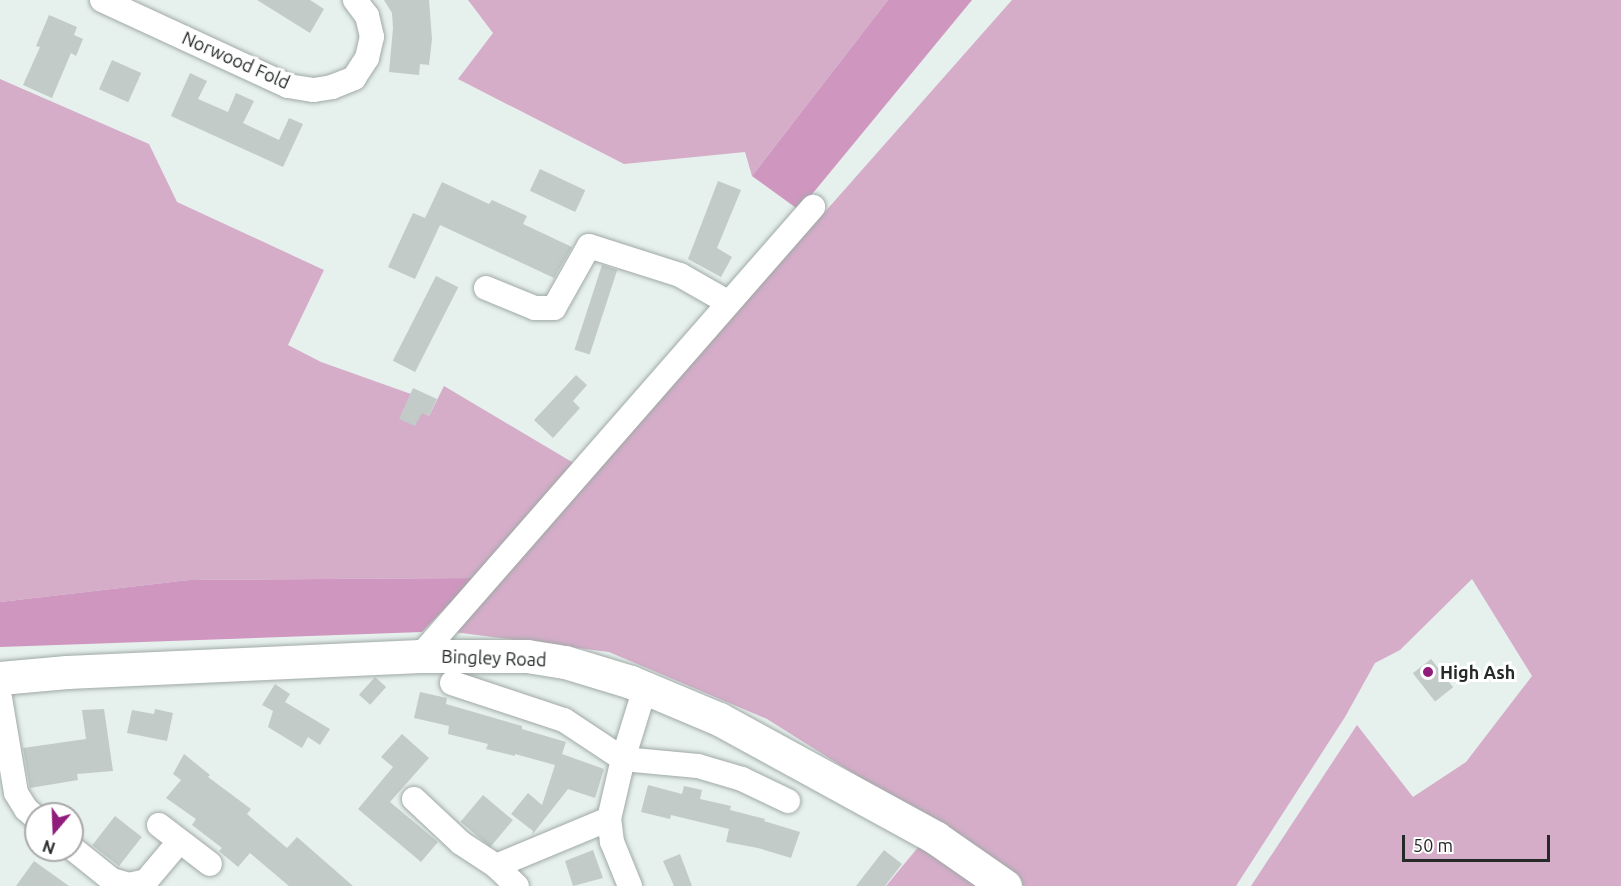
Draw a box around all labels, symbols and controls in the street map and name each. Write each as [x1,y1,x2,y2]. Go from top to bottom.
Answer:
street label: Norwood Fold [179,27,293,93]
street label: Bingley Road [441,645,547,671]
place label: High Ash [1440,661,1515,683]
marker: High Ash [1421,665,1435,679]
north arrow [24,802,84,862]
scale bar [1405,823,1554,861]
text: 50 m [1413,835,1453,855]
text: N [40,837,57,858]

